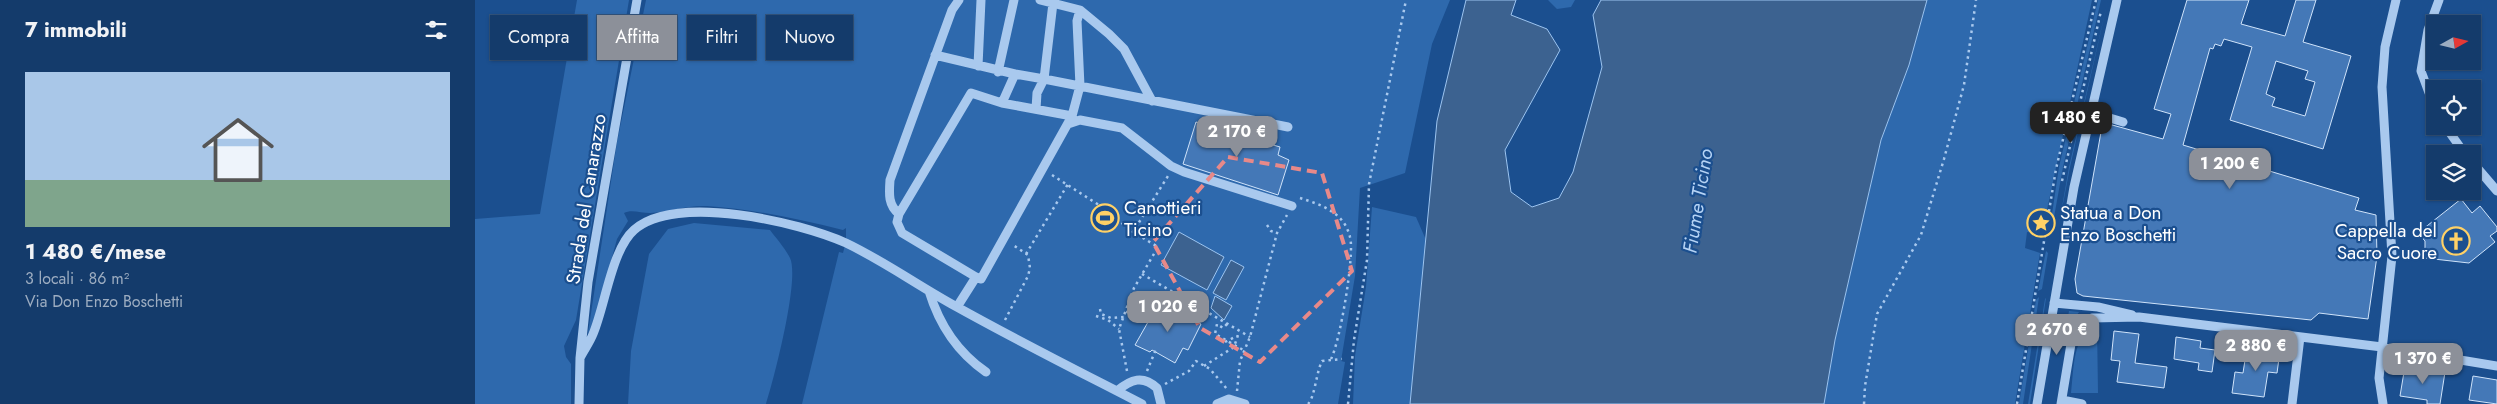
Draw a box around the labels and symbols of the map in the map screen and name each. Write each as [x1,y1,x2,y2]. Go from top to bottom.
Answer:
north arrow [2426,15,2481,70]
pin: 1 480 € [2025,102,2117,144]
street label: Strada del Canarazzo [559,112,613,286]
pin: 2 170 € [1191,116,1283,158]
water label: Fiume Ticino [1675,146,1721,255]
pin: 1 200 € [2184,148,2276,190]
place label: Canottieri Ticino [1124,194,1202,243]
place label: Statua a Don Enzo Boschetti [2060,199,2177,248]
sports icon: Canottieri Ticino [1090,203,1120,233]
place icon: Statua a Don Enzo Boschetti [2026,208,2056,238]
place label: Cappella del Sacro Cuore [2335,217,2437,266]
church icon: Cappella del Sacro Cuore [2441,226,2471,256]
pin: 1 020 € [1122,290,1214,333]
pin: 2 670 € [2011,314,2103,356]
pin: 2 880 € [2210,330,2302,372]
pin: 1 370 € [2377,342,2469,385]

